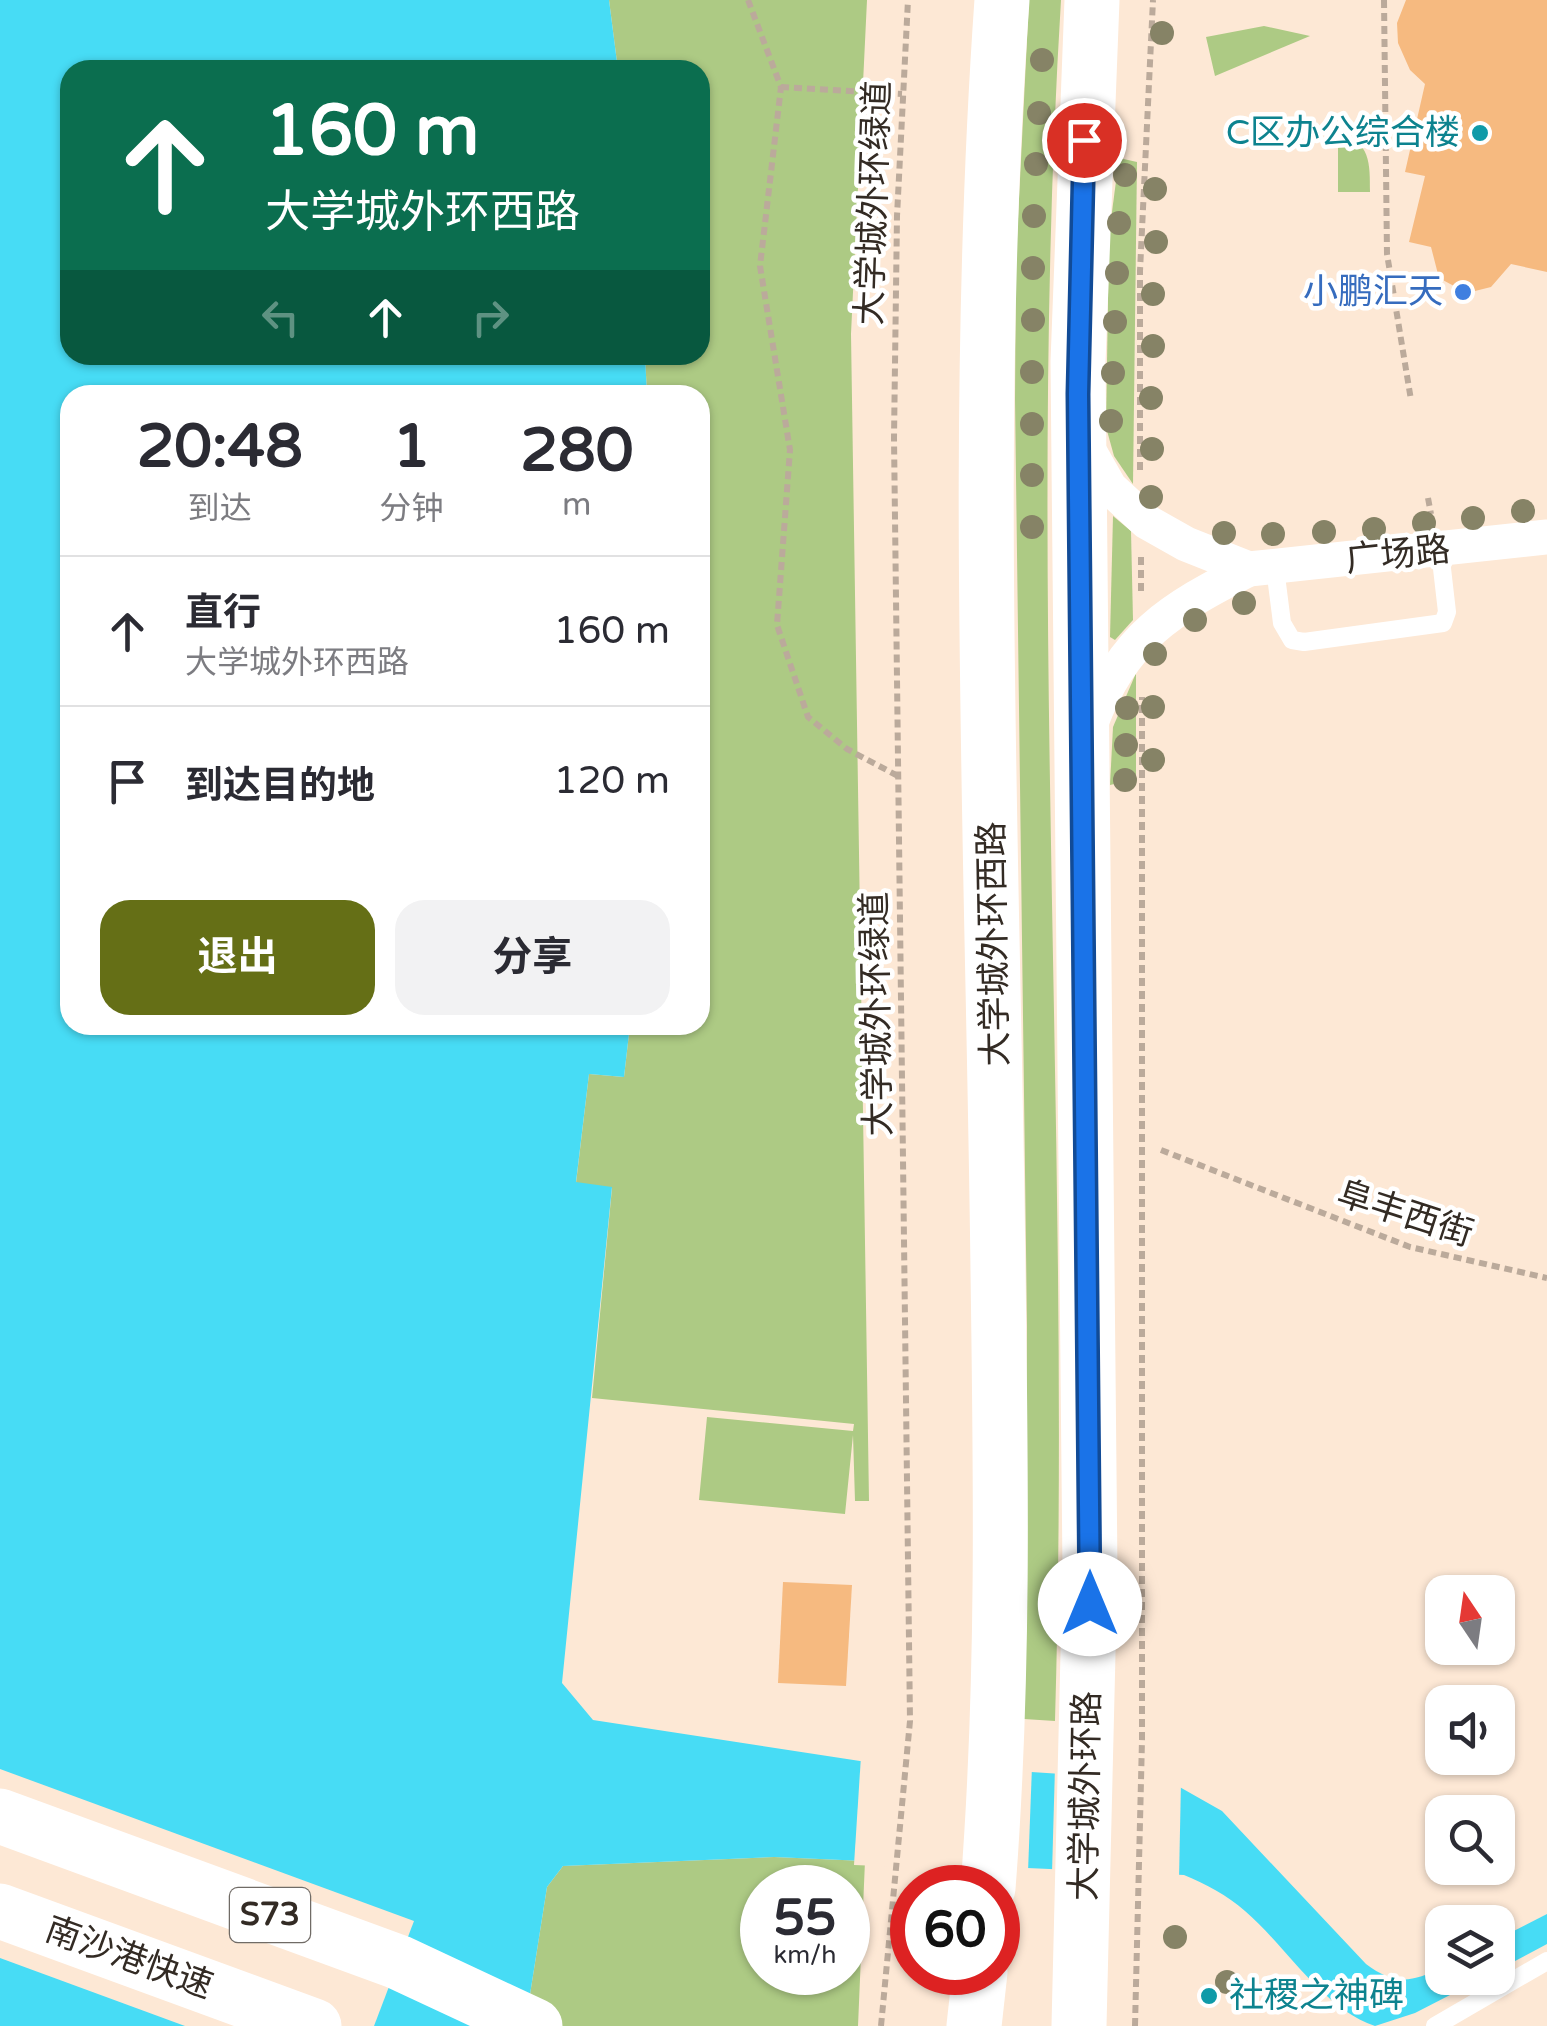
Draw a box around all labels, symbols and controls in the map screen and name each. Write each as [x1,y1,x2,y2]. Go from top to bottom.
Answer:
street label: 大学城外环绿道 [849,80,899,326]
text: 160 m [265,90,479,174]
pin [1042,98,1127,183]
icon: ahead [100,100,230,230]
place label: C区办公综合楼 [1226,112,1460,154]
icon: arrive [1057,113,1112,168]
marker: C区办公综合楼 [1469,122,1491,144]
text: 大学城外环西路 [265,186,580,240]
place label: 小鹏汇天 [1303,271,1443,313]
marker: 小鹏汇天 [1452,281,1474,303]
icon: left [253,290,308,345]
icon: ahead [358,290,413,345]
icon: right [463,290,518,345]
text: 20:48 [137,411,303,483]
text: 1 [393,411,430,483]
text: 280 [520,415,633,487]
text: m [562,486,591,524]
text: 到达 [188,490,252,528]
text: 分钟 [380,490,444,528]
street label: 广场路 [1344,529,1452,581]
text: 直行 [185,590,261,636]
icon: ahead [100,604,155,659]
text: 160 m [554,608,670,654]
text: 大学城外环西路 [185,644,409,682]
icon: arrive [100,754,155,809]
text: 120 m [554,758,670,804]
text: 到达目的地 [185,763,375,809]
street label: 大学城外环西路 [971,821,1017,1067]
street label: 大学城外环绿道 [854,891,900,1137]
button: 退出 [100,900,375,1015]
button: 分享 [395,900,670,1015]
street label: 阜丰西街 [1332,1172,1478,1256]
position arrow [1038,1552,1142,1656]
north arrow [1425,1575,1515,1665]
map controls [1425,1575,1515,1995]
button: sound [1425,1685,1515,1775]
street label: 大学城外环路 [1063,1691,1109,1901]
button: search [1425,1795,1515,1885]
speed limit sign: 60 [890,1865,1020,1995]
road number: S73 [230,1888,310,1942]
text: 55 [774,1888,836,1948]
button: layers [1425,1905,1515,1995]
street label: 南沙港快速 [40,1908,218,2008]
text: km/h [774,1940,836,1970]
place label: 社稷之神碑 [1229,1975,1404,2017]
marker: 社稷之神碑 [1198,1985,1220,2007]

